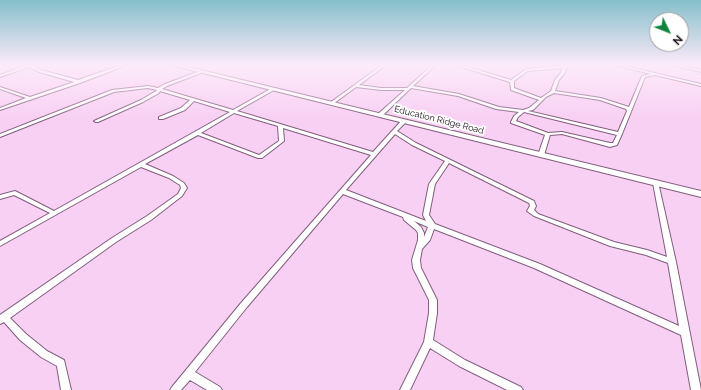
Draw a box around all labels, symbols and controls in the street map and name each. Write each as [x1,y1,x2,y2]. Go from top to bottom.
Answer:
north arrow [649,12,689,52]
text: N [670,32,685,47]
street label: Education Ridge Road [393,104,485,136]

